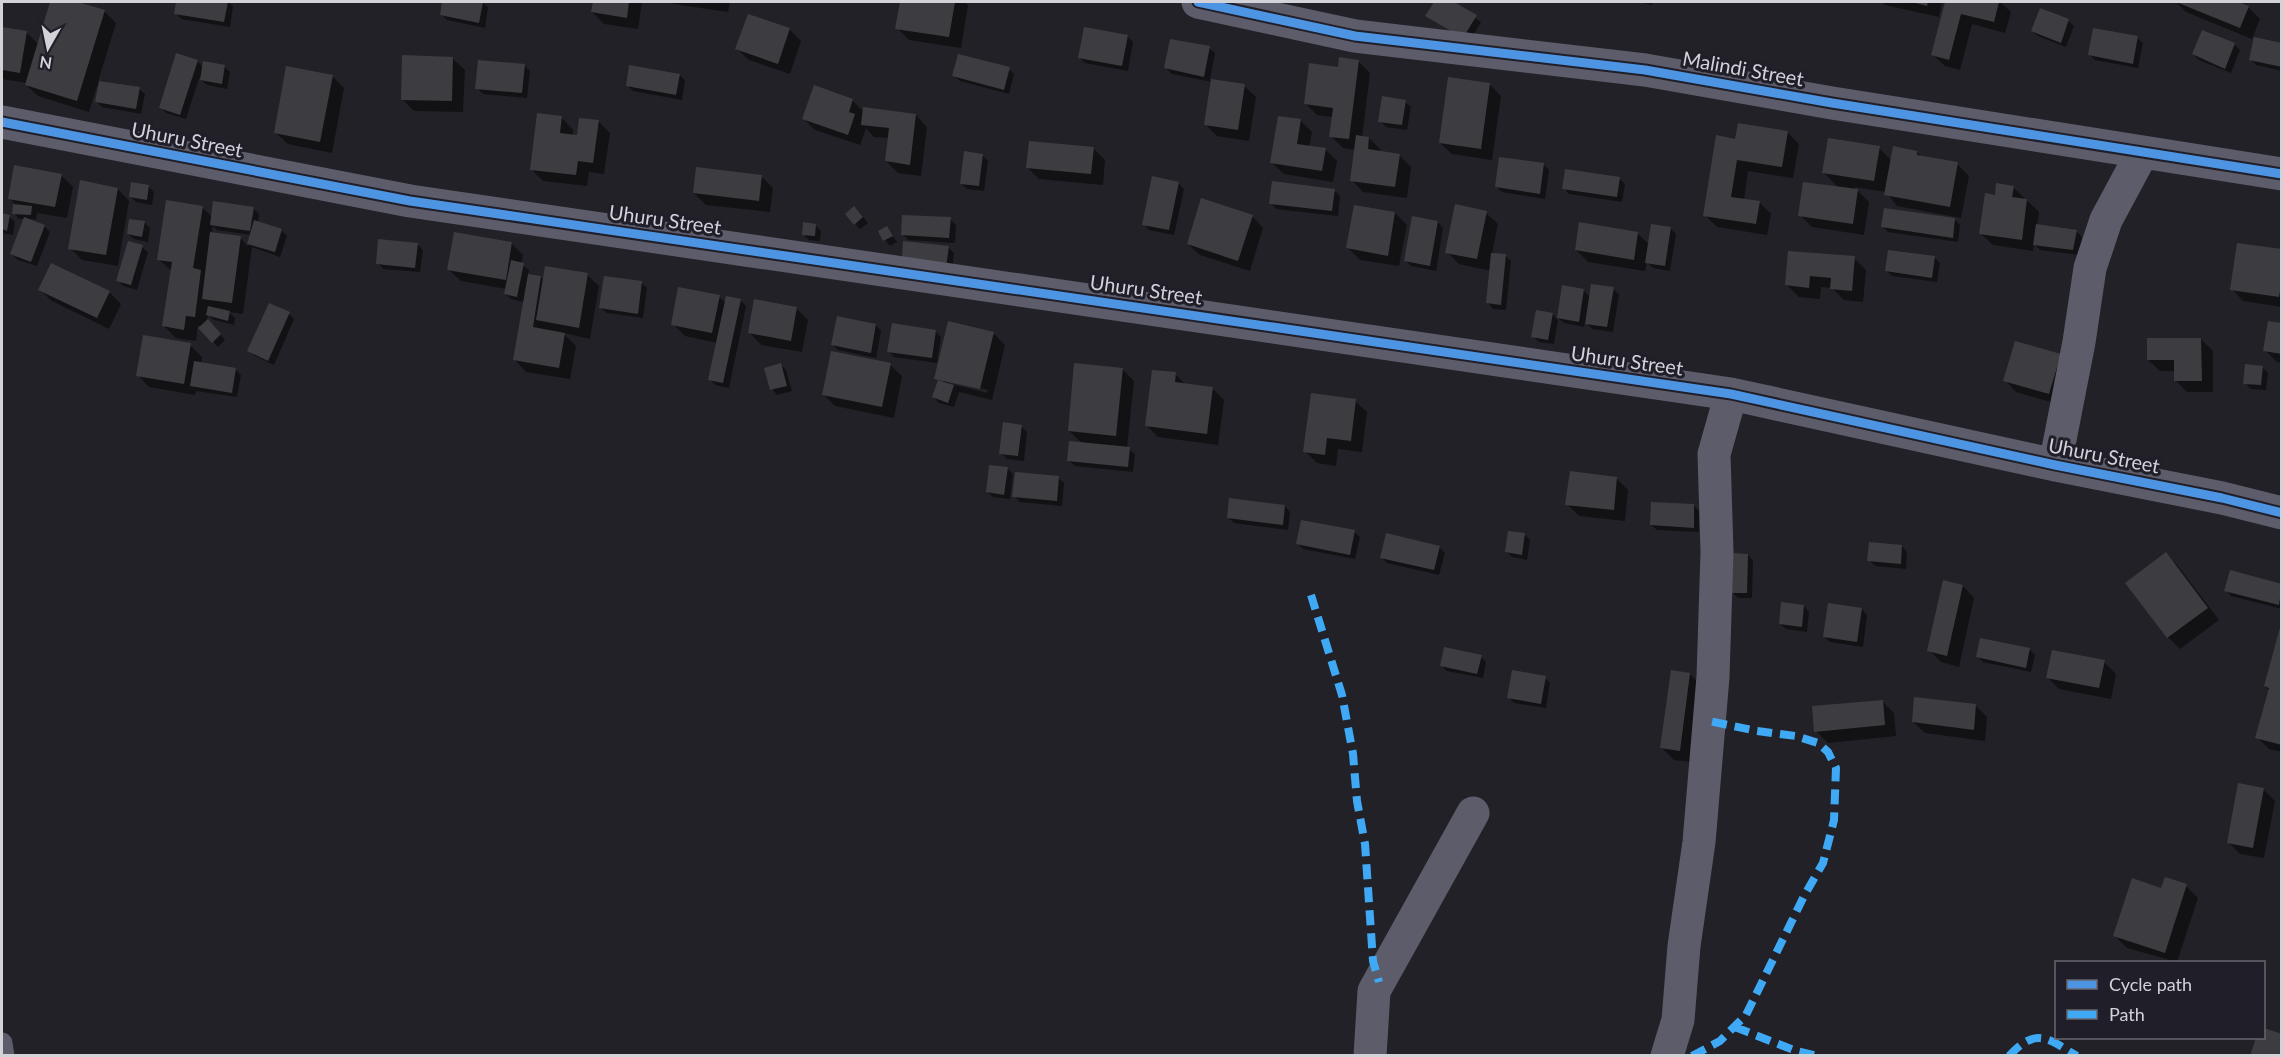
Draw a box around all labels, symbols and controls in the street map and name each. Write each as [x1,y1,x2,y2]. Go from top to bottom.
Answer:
north arrow [18,18,78,78]
street label: Malindi Street [1681,46,1806,90]
text: N [38,53,53,74]
street label: Uhuru Street [129,116,245,162]
street label: Uhuru Street [608,199,723,239]
street label: Uhuru Street [1089,269,1204,309]
street label: Uhuru Street [1570,340,1685,380]
street label: Uhuru Street [2046,432,2162,478]
legend [2055,961,2265,1039]
text: Cycle path [2109,973,2192,995]
text: Path [2109,1003,2145,1025]

